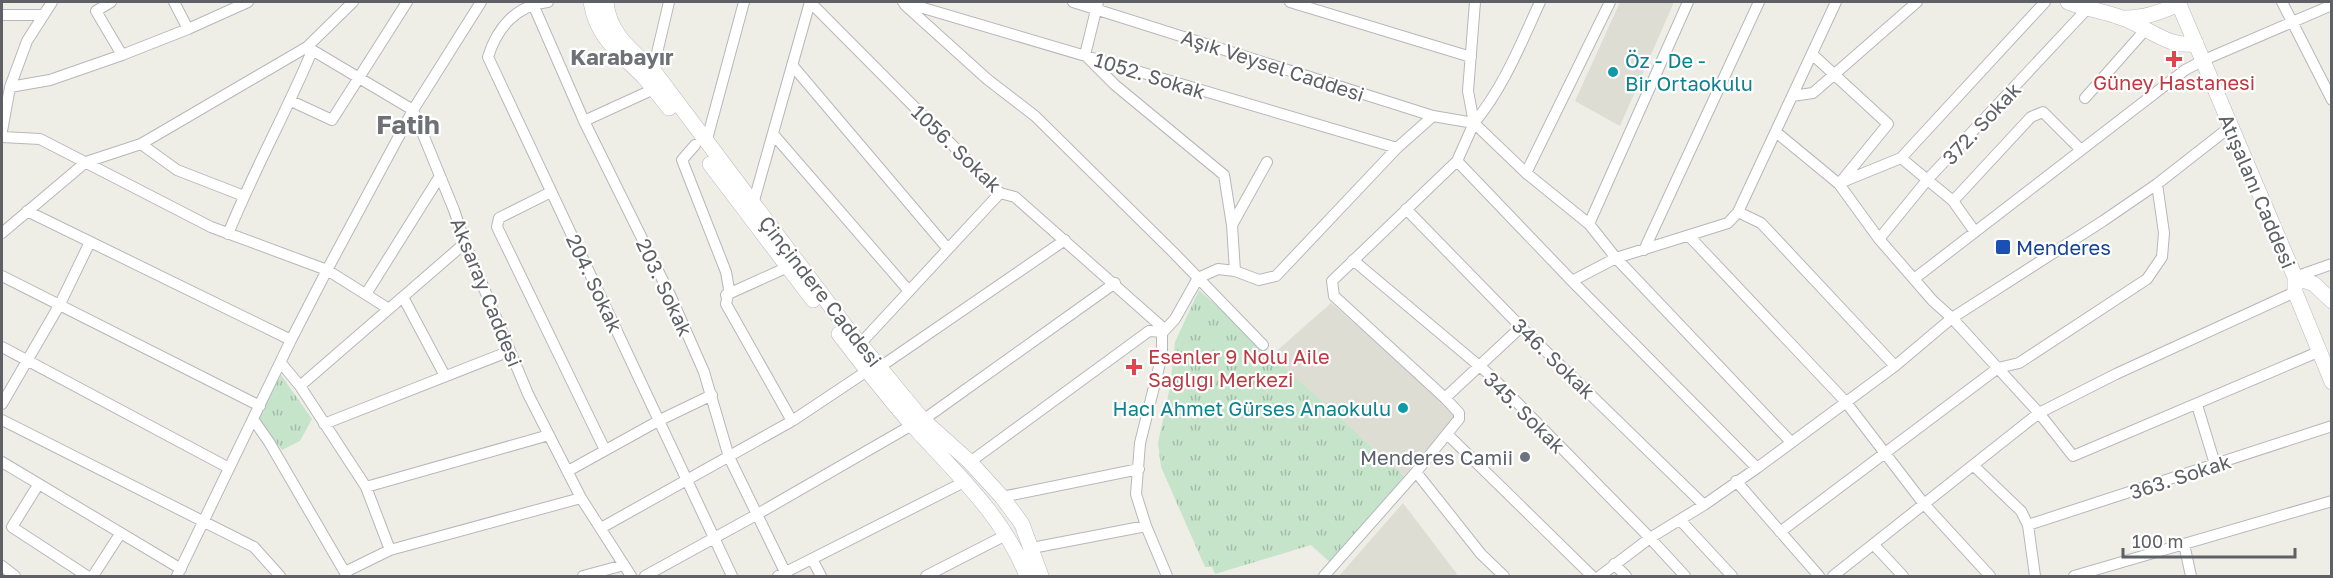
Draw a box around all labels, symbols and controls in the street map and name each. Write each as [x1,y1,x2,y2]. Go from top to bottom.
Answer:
street label: Aşık Veysel Caddesi [1179,24,1367,106]
district label: Karabayır [570,43,674,70]
street label: 1052. Sokak [1092,47,1208,103]
place label: Öz - De - Bir Ortaokulu [1625,48,1753,95]
marker: Güney Hastanesi [2165,50,2183,68]
marker: Öz - De - Bir Ortaokulu [1606,65,1620,79]
place label: Güney Hastanesi [2093,70,2255,94]
street label: 372. Sokak [1937,77,2025,169]
street label: 1056. Sokak [907,99,1007,197]
district label: Fatih [376,109,440,140]
street label: Atışalanı Caddesi [2215,110,2301,272]
street label: Çinçindere Caddesi [755,211,887,371]
street label: Aksaray Caddesi [446,214,528,370]
street label: 204. Sokak [562,230,628,336]
street label: 203. Sokak [632,234,698,340]
place label: Menderes [2016,235,2111,259]
marker: Menderes [1994,238,2012,256]
street label: 346. Sokak [1508,313,1600,403]
place label: Esenler 9 Nolu Aile Sağlığı Merkezi [1148,344,1330,391]
marker: Esenler 9 Nolu Aile Sağlığı Merkezi [1125,358,1143,376]
street label: 345. Sokak [1479,366,1571,458]
place label: Hacı Ahmet Gürses Anaokulu [1113,396,1391,420]
marker: Hacı Ahmet Gürses Anaokulu [1396,401,1410,415]
place label: Menderes Camii [1360,445,1513,469]
street label: 363. Sokak [2126,448,2234,504]
marker: Menderes Camii [1518,450,1532,464]
scale bar [2123,521,2296,559]
text: 100 m [2132,530,2183,552]

